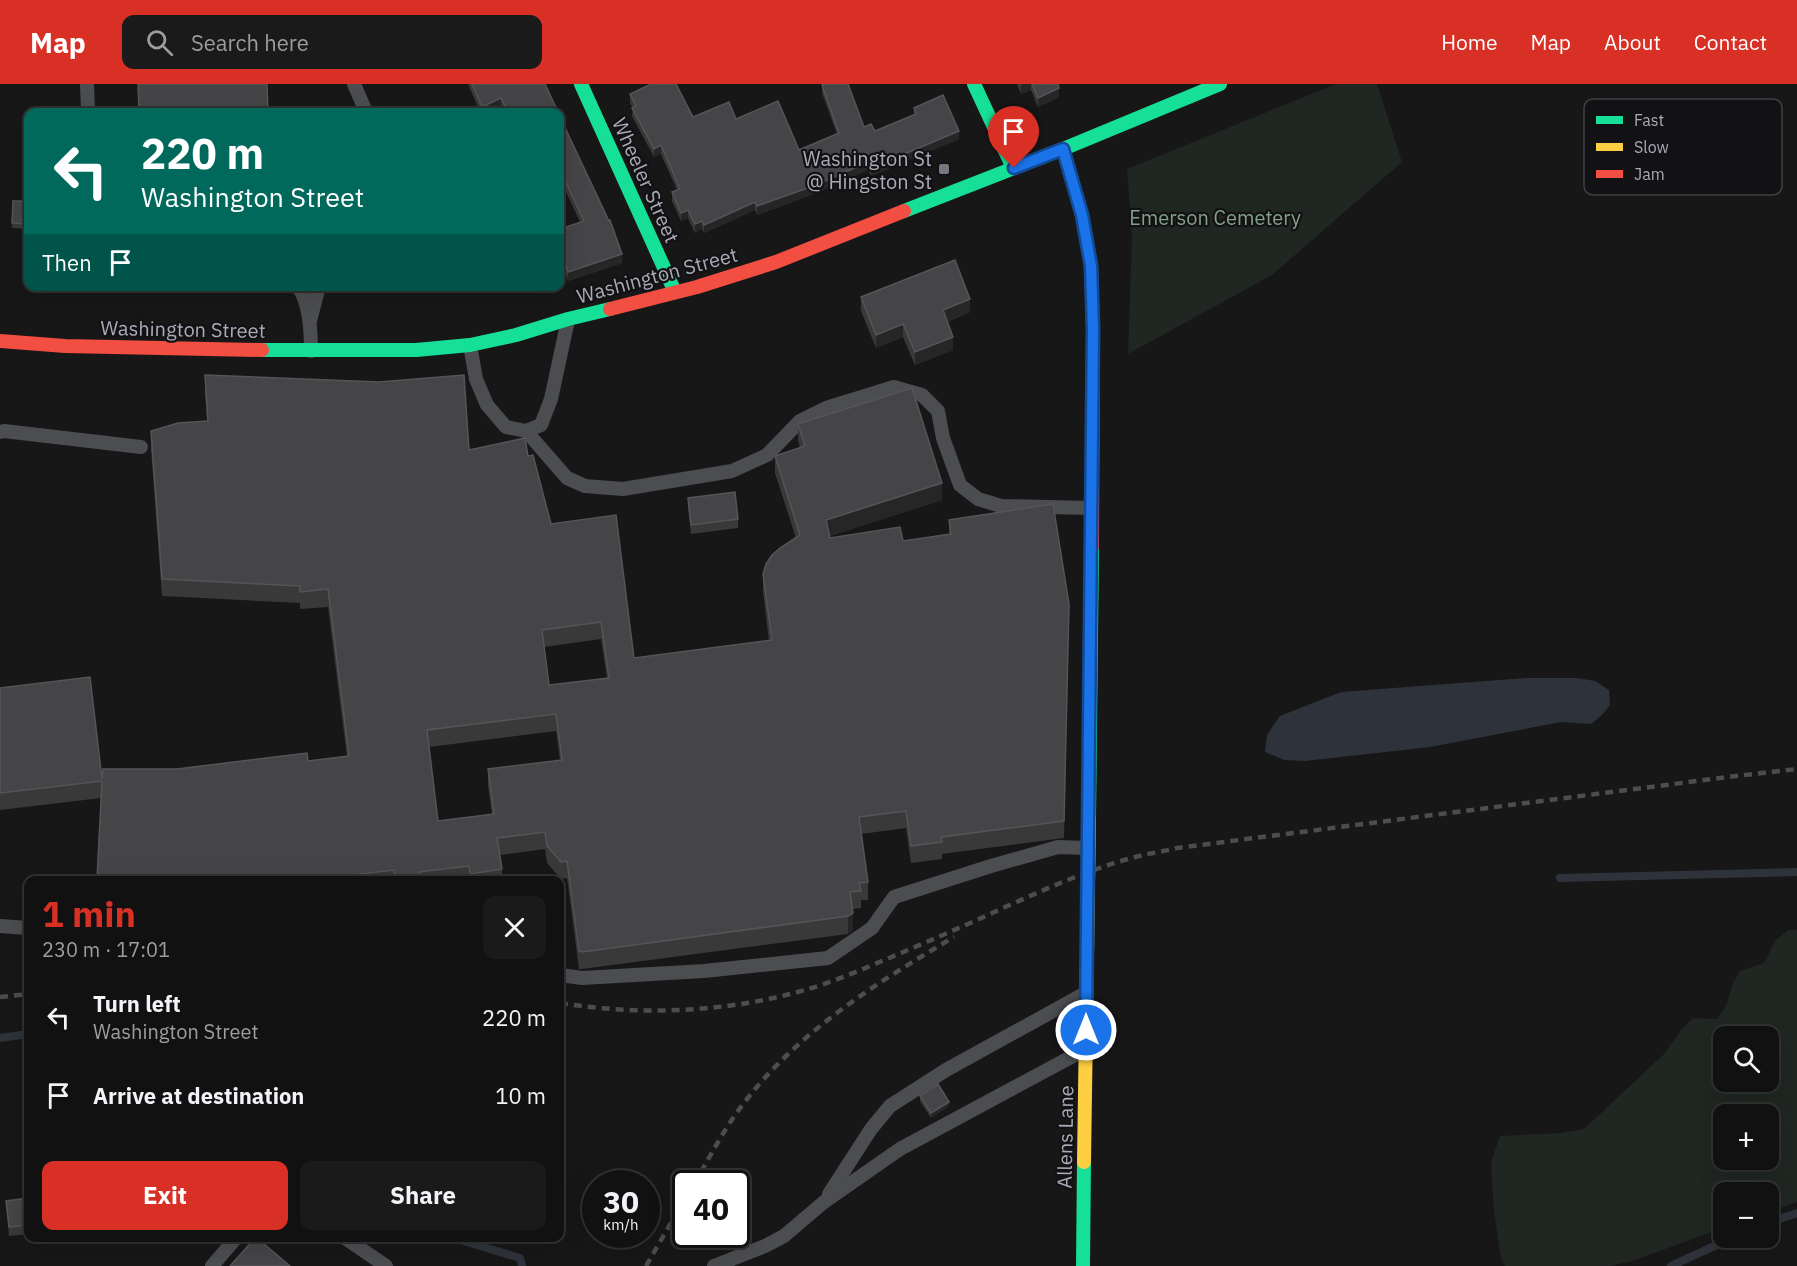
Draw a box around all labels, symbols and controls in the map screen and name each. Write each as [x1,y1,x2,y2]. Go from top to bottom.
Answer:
search box [122,15,542,69]
text: Map [30,24,86,61]
icon: search [143,26,176,59]
text: Search here [191,28,309,57]
text: Home [1441,28,1498,56]
text: Map [1531,28,1571,56]
text: About [1604,28,1661,56]
text: Contact [1694,28,1767,56]
legend [1584,99,1782,195]
pin [988,106,1039,168]
text: Fast [1634,110,1664,130]
street label: Wheeler Street [606,113,686,247]
icon: arrive [997,115,1030,148]
text: 220 m [141,126,264,181]
icon: left [42,132,120,210]
text: Slow [1634,137,1669,157]
place label: Washington St @ Hingston St [803,145,932,195]
marker: Washington St @ Hingston St [937,162,951,176]
text: Jam [1634,164,1665,184]
text: Washington Street [141,179,364,214]
park label: Emerson Cemetery [1129,204,1301,231]
street label: Washington Street [574,241,740,309]
icon: arrive [104,246,137,279]
text: Then [42,248,92,277]
street label: Washington Street [100,314,266,344]
text: 1 min [42,890,136,937]
button: close [483,896,546,959]
text: 230 m · 17:01 [42,936,170,963]
text: Turn left [93,989,181,1018]
position arrow [1054,998,1118,1062]
icon: left [42,1001,75,1034]
text: 220 m [482,1003,546,1032]
text: Washington Street [93,1018,258,1045]
map controls [1713,1026,1779,1248]
button: search [1713,1026,1779,1092]
icon: arrive [42,1079,75,1112]
text: Arrive at destination [93,1081,304,1110]
text: 10 m [495,1081,546,1110]
street label: Allens Lane [1051,1085,1079,1189]
button: + [1713,1104,1779,1170]
button: Exit [42,1161,288,1230]
button: Share [300,1161,546,1230]
speed limit sign: 40 [672,1170,750,1248]
text: 30 [603,1182,639,1221]
button: − [1713,1182,1779,1248]
text: km/h [603,1215,639,1234]

